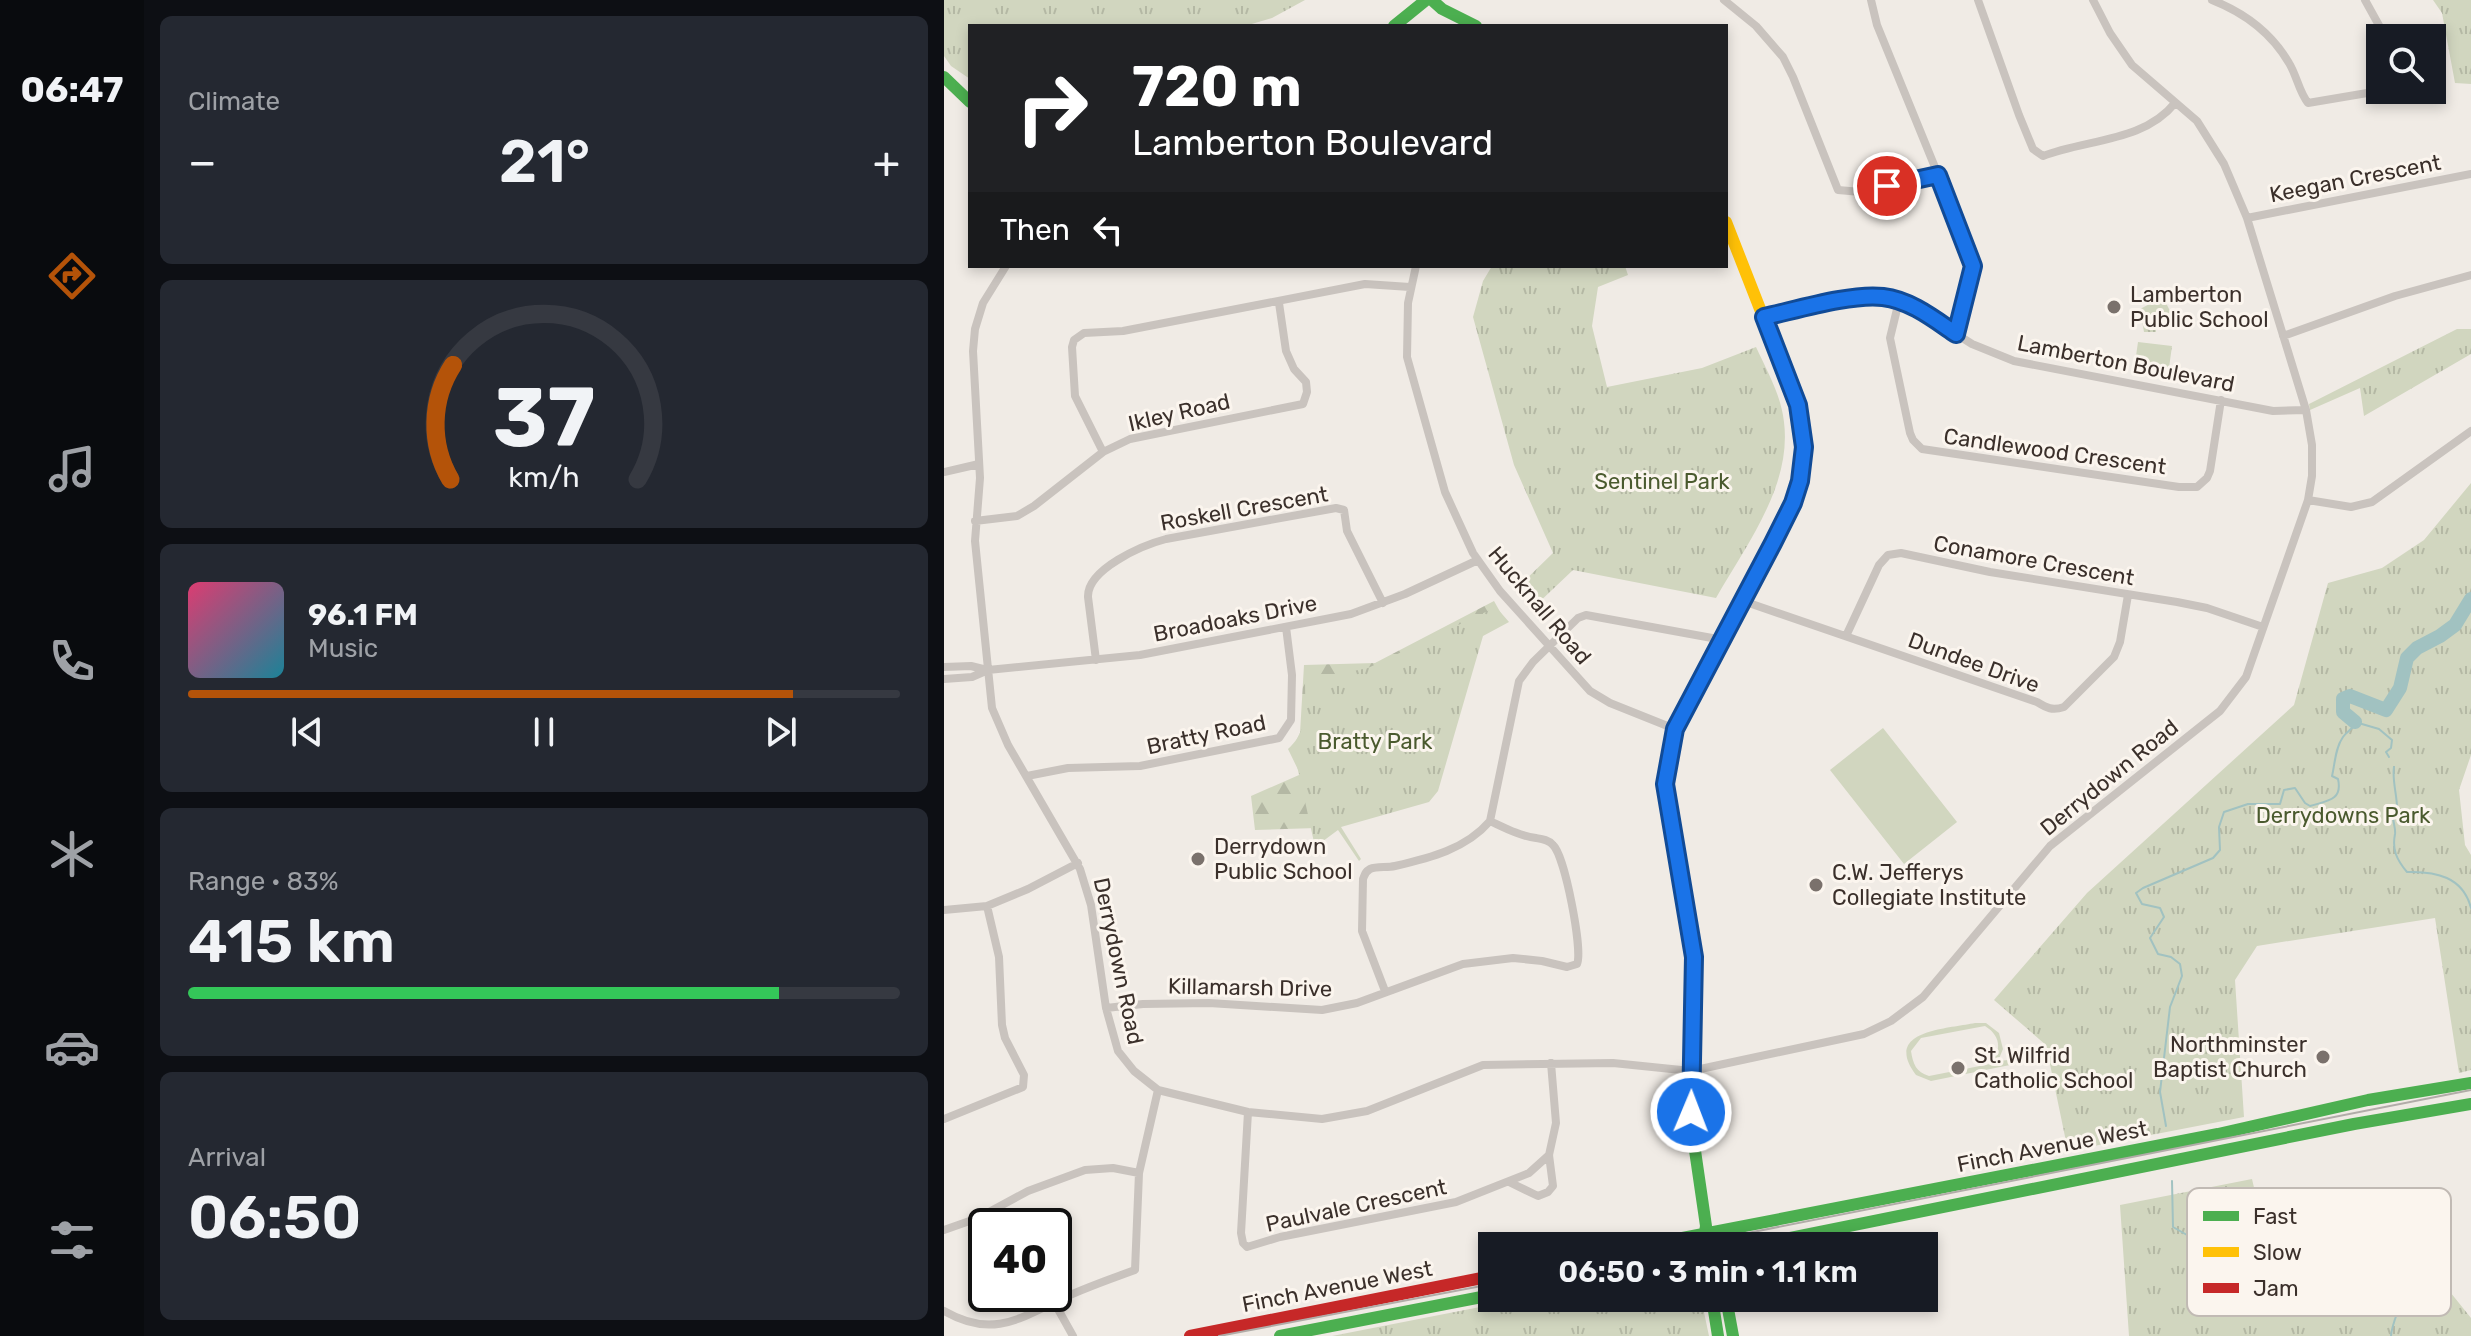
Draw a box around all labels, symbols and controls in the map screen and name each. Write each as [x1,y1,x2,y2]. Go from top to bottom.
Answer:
map controls [2366,24,2446,104]
button: search [2366,24,2446,104]
text: 720 m [1132,54,1302,120]
icon: right [1000,56,1104,160]
text: 06:47 [21,68,123,111]
text: Climate [188,86,280,117]
text: Lamberton Boulevard [1132,121,1493,164]
text: 21° [499,126,590,197]
text: − [188,136,217,188]
text: + [873,136,900,188]
street label: Keegan Crescent [2267,149,2443,208]
pin [1853,152,1921,220]
icon: arrive [1865,164,1909,208]
icon: left [1086,208,1130,252]
text: Then [1000,212,1070,248]
icon: directions [44,248,100,304]
place label: Lamberton Public School [2130,281,2269,333]
marker: Lamberton Public School [2105,298,2123,316]
street label: Lamberton Boulevard [2015,329,2237,398]
text: 37 [493,368,595,467]
street label: Ikley Road [1126,388,1233,437]
street label: Candlewood Crescent [1942,423,2168,481]
icon: music [44,441,100,497]
text: km/h [508,460,580,494]
park label: Sentinel Park [1594,468,1730,495]
street label: Roskell Crescent [1158,480,1330,537]
street label: Conamore Crescent [1931,530,2137,592]
street label: Hucknall Road [1482,541,1597,670]
street label: Broadoaks Drive [1151,589,1319,648]
text: 96.1 FM [308,597,418,633]
street label: Dundee Drive [1904,626,2043,699]
icon: phone [44,633,100,689]
text: Music [308,633,378,664]
street label: Bratty Road [1144,709,1268,760]
icon: previous [285,710,329,754]
icon: pause [522,710,566,754]
icon: next [759,710,803,754]
street label: Derrydown Road [2035,713,2184,841]
park label: Bratty Park [1318,728,1433,755]
park label: Derrydowns Park [2256,802,2431,829]
icon: climate [44,826,100,882]
place label: Derrydown Public School [1214,833,1353,885]
marker: Derrydown Public School [1189,850,1207,868]
place label: C.W. Jefferys Collegiate Institute [1832,859,2026,911]
text: Range · 83% [188,866,339,897]
street label: Derrydown Road [1088,875,1149,1047]
marker: C.W. Jefferys Collegiate Institute [1807,876,1825,894]
text: 415 km [188,906,395,977]
street label: Killamarsh Drive [1168,973,1332,1002]
icon: car [44,1019,100,1075]
place label: Northminster Baptist Church [2153,1031,2308,1083]
place label: St. Wilfrid Catholic School [1974,1042,2133,1094]
marker: Northminster Baptist Church [2314,1048,2332,1066]
marker: St. Wilfrid Catholic School [1949,1059,1967,1077]
position arrow [1649,1070,1733,1154]
street label: Finch Avenue West [1955,1115,2150,1178]
text: Arrival [188,1142,266,1173]
street label: Paulvale Crescent [1263,1173,1449,1238]
text: 06:50 [188,1182,361,1253]
legend [2187,1188,2451,1316]
text: Fast [2253,1203,2298,1230]
speed limit sign: 40 [968,1208,1072,1312]
icon: filters [44,1212,100,1268]
text: Slow [2253,1239,2302,1266]
text: 06:50 · 3 min · 1.1 km [1558,1254,1858,1290]
street label: Finch Avenue West [1240,1255,1435,1318]
text: Jam [2253,1275,2299,1302]

